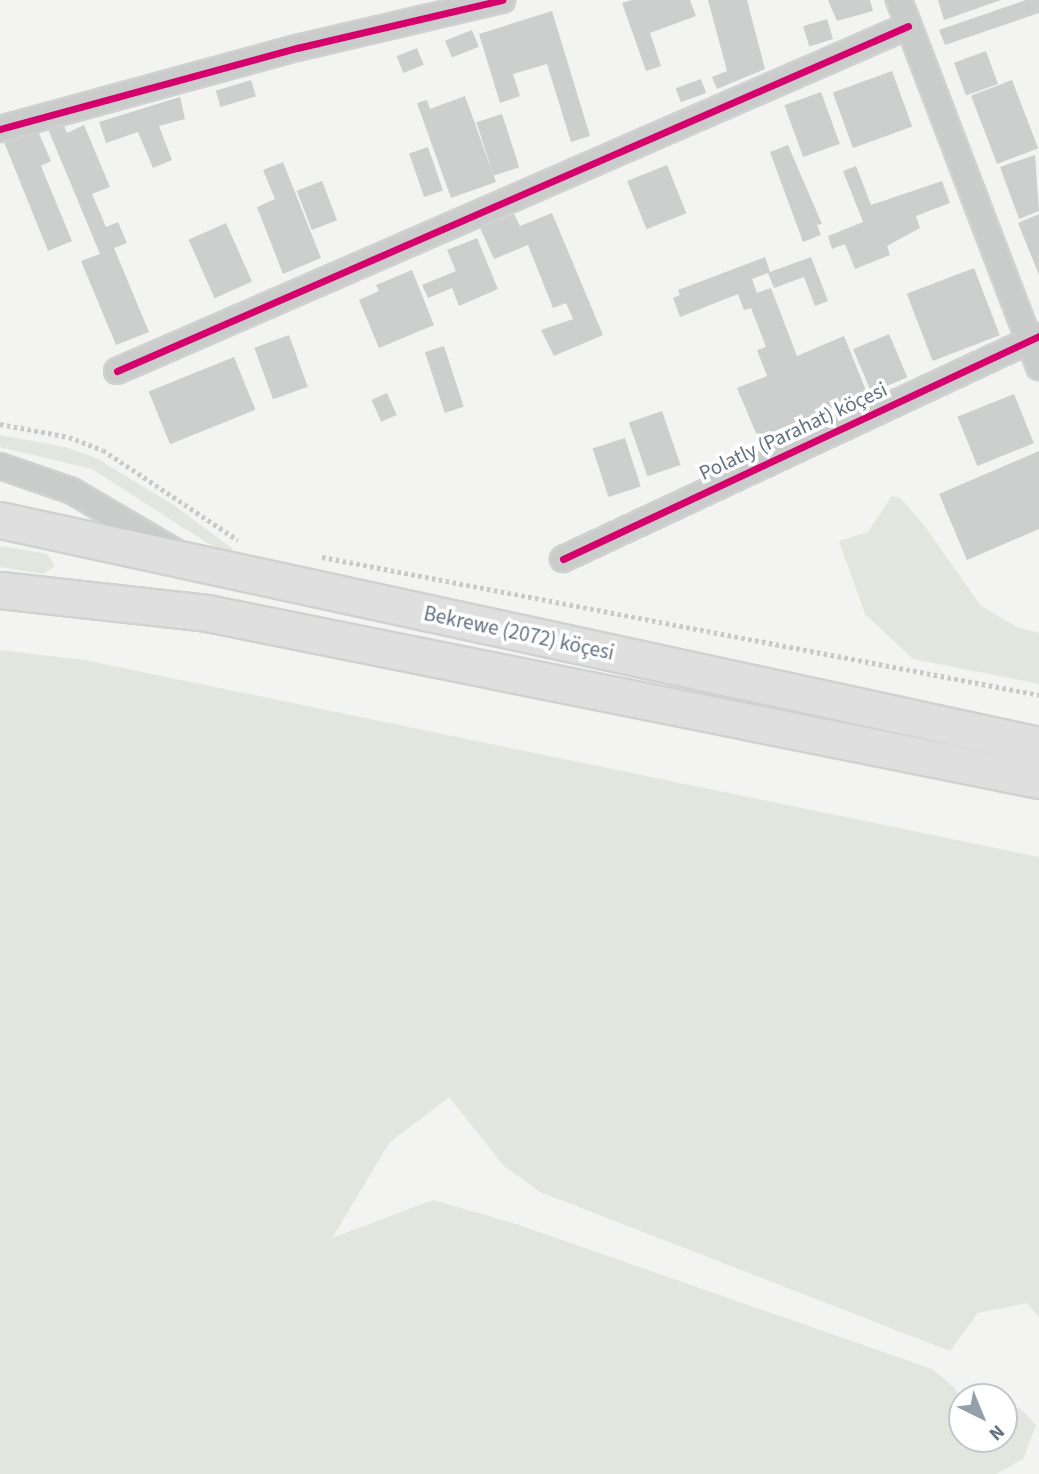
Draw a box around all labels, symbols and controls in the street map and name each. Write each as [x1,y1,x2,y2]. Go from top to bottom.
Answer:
street label: Polatly (Parahat) köçesi [695,376,891,486]
street label: Bekrewe (2072) köçesi [422,601,616,665]
north arrow [948,1383,1018,1453]
text: N [982,1418,1010,1446]

